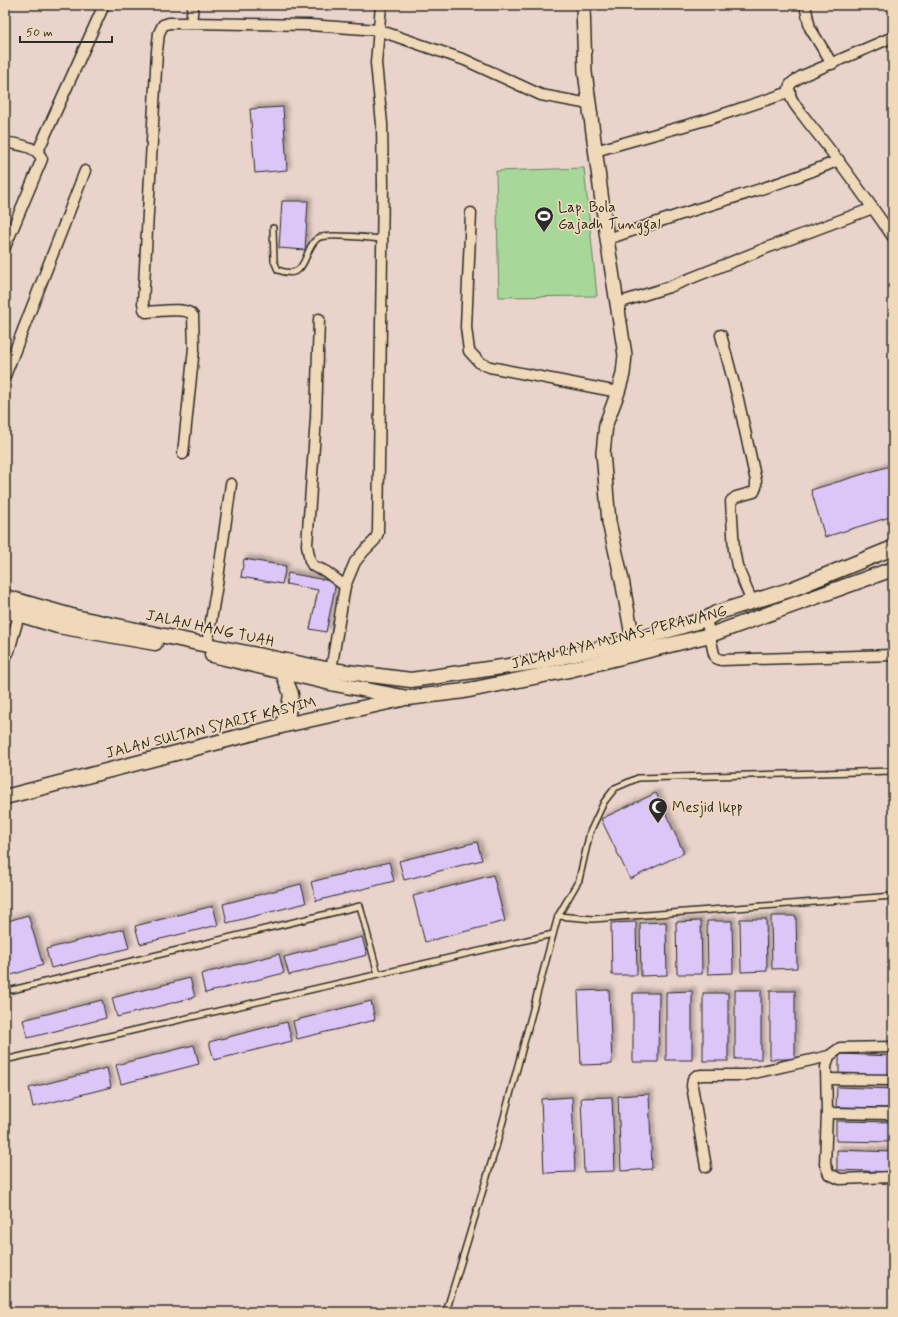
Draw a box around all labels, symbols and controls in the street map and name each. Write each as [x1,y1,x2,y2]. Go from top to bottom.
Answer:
scale bar [20,18,112,44]
text: 50 m [26,25,53,41]
place label: Lap. Bola Gajadh Tunggal [558,198,660,236]
sports icon: Lap. Bola Gajadh Tunggal [533,205,555,233]
street label: JALAN RAYA MINAS-PERAWANG [509,601,729,674]
street label: JALAN HANG TUAH [144,606,275,652]
street label: JALAN SULTAN SYARIF KASYIM [104,692,319,764]
mosque icon: Mesjid Ikpp [647,796,669,824]
place label: Mesjid Ikpp [672,798,743,818]

